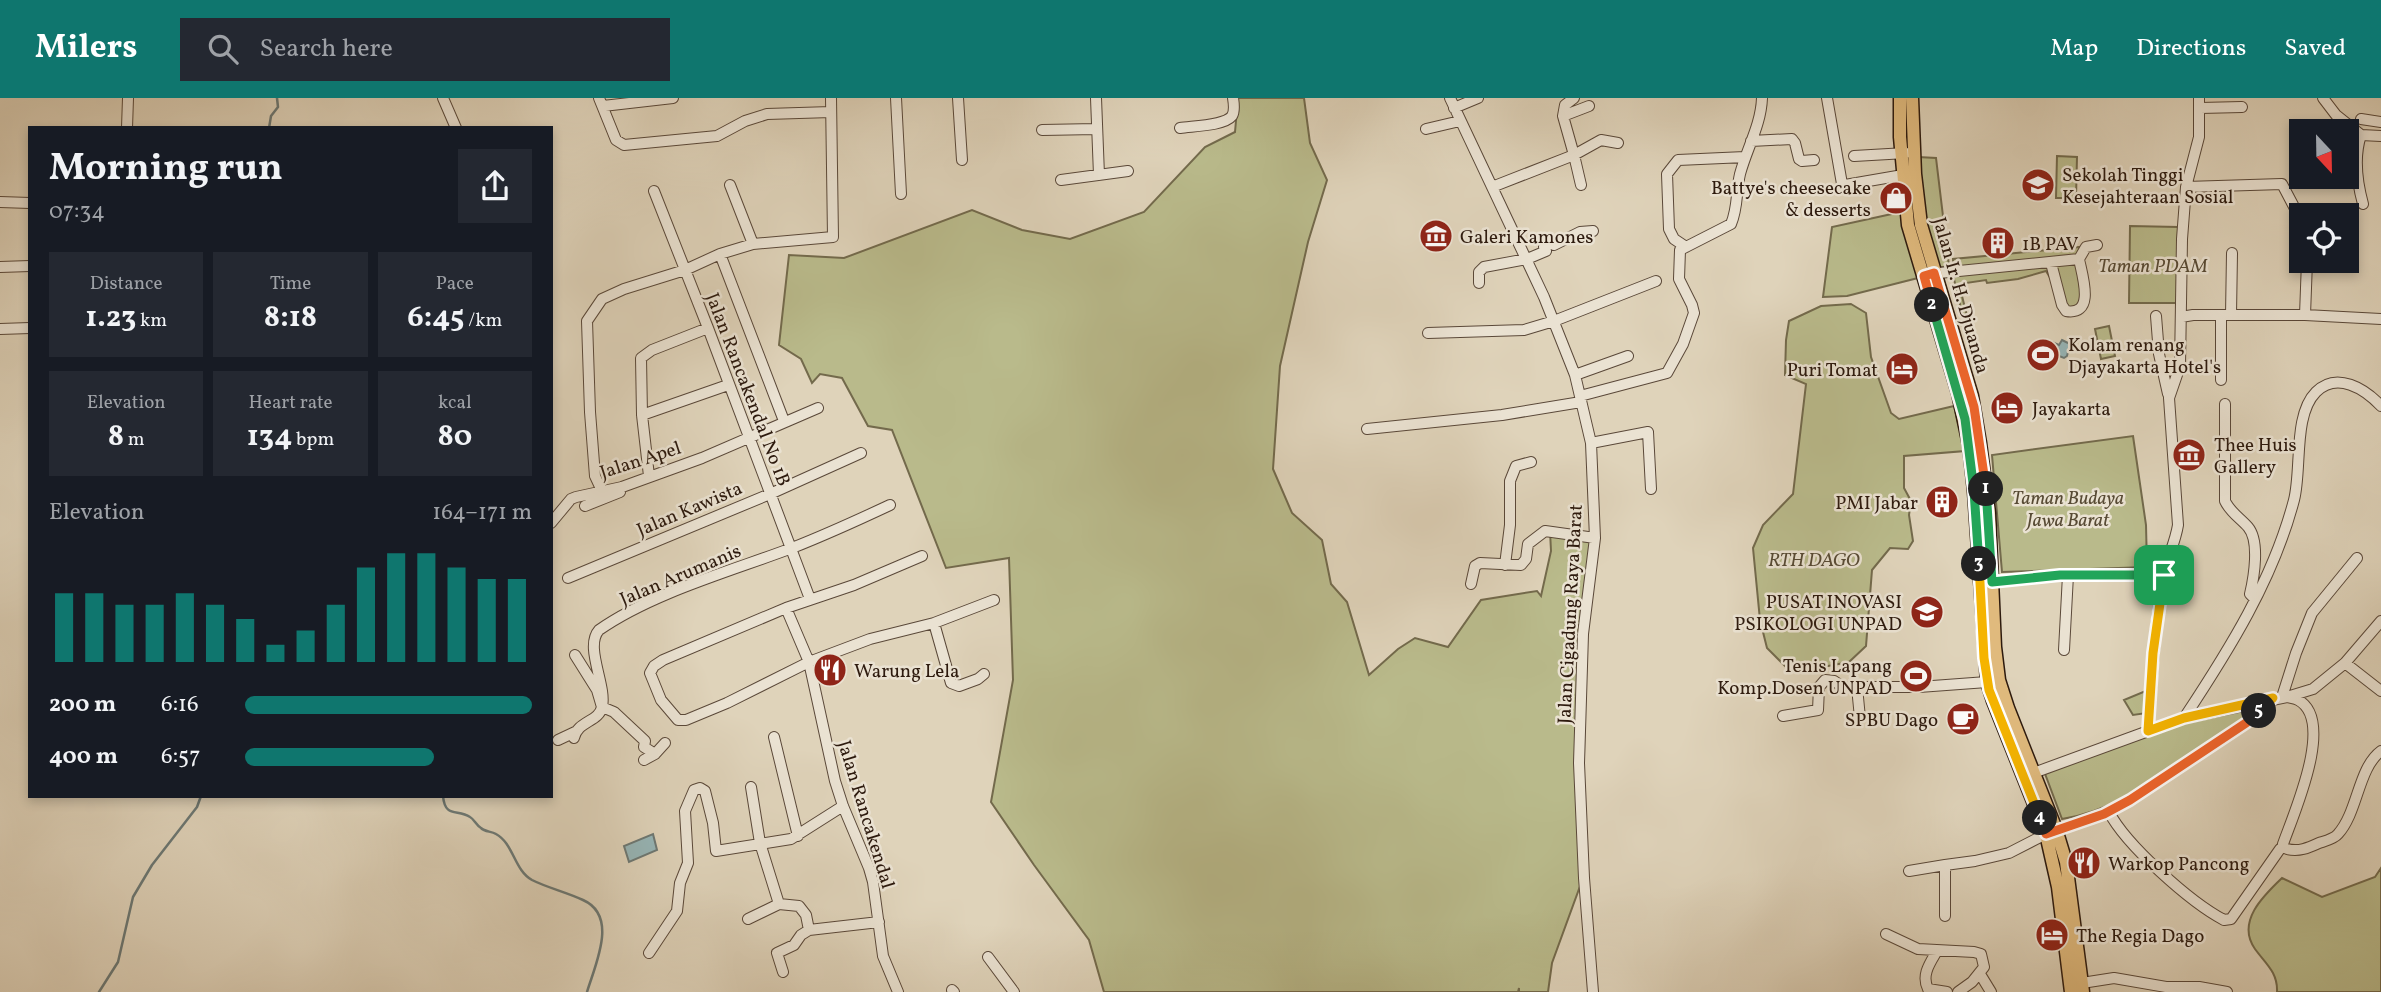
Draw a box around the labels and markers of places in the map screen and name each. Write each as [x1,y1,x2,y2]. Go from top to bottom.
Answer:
place label: Sekolah Tinggi Kesejahteraan Sosial [2062,163,2234,211]
school or university icon: Sekolah Tinggi Kesejahteraan Sosial [2019,166,2057,204]
place label: Battye's cheesecake & desserts [1711,176,1871,224]
shop icon: Battye's cheesecake & desserts [1877,179,1915,217]
museum icon: Galeri Kamones [1417,217,1455,255]
building icon: 1B PAV [1979,224,2017,262]
place label: Galeri Kamones [1460,225,1593,251]
place label: 1B PAV [2022,232,2079,258]
pin: 2 [1914,288,1950,322]
place label: Kolam renang Djayakarta Hotel's [2068,333,2221,381]
sports icon: Kolam renang Djayakarta Hotel's [2024,336,2062,374]
hotel icon: Puri Tomat [1883,350,1921,388]
place label: Puri Tomat [1787,358,1878,384]
hotel icon: Jayakarta [1988,389,2026,427]
place label: Jayakarta [2032,397,2111,423]
place label: Thee Huis Gallery [2214,433,2297,481]
museum icon: Thee Huis Gallery [2170,436,2208,474]
pin: 1 [1968,472,2004,506]
building icon: PMI Jabar [1923,483,1961,521]
place label: PMI Jabar [1835,491,1918,517]
pin [2134,545,2194,605]
pin: 3 [1962,546,1996,582]
place label: PUSAT INOVASI PSIKOLOGI UNPAD [1734,590,1902,638]
school or university icon: PUSAT INOVASI PSIKOLOGI UNPAD [1908,593,1946,631]
restaurant icon: Warung Lela [811,651,849,689]
place label: Tenis Lapang Komp.Dosen UNPAD [1717,654,1892,702]
sports icon: Tenis Lapang Komp.Dosen UNPAD [1897,657,1935,695]
place label: Warung Lela [854,659,960,685]
pin: 5 [2242,694,2276,728]
cafe icon: SPBU Dago [1944,700,1982,738]
place label: SPBU Dago [1845,708,1938,734]
pin: 4 [2022,800,2058,836]
restaurant icon: Warkop Pancong [2065,844,2103,882]
place label: Warkop Pancong [2108,852,2250,878]
hotel icon: The Regia Dago [2033,916,2071,954]
place label: The Regia Dago [2076,924,2204,950]

